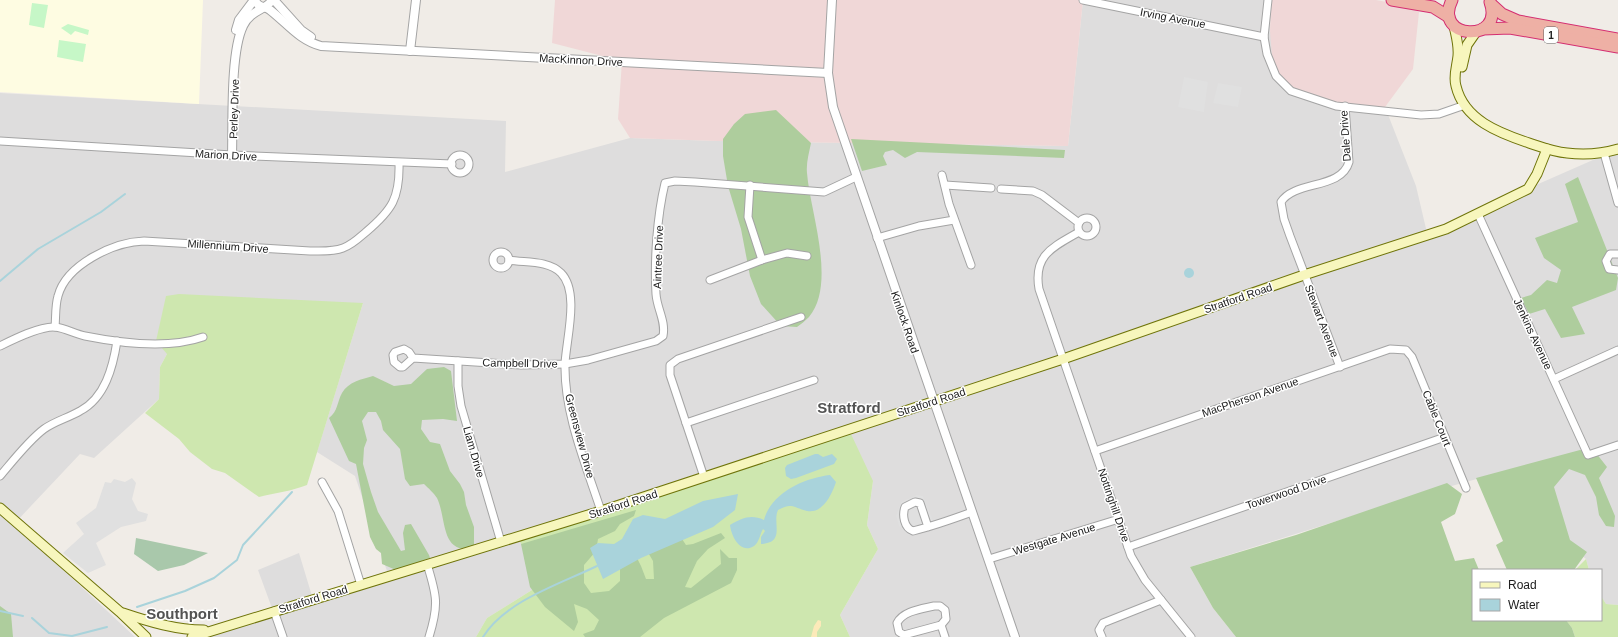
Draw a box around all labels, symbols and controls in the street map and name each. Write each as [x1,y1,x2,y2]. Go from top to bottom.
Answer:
street label: Irving Avenue [1139,6,1207,30]
road number: 1 [1544,27,1558,43]
street label: MacKinnon Drive [539,52,623,68]
street label: Perley Drive [227,79,241,139]
street label: Dale Drive [1337,110,1353,162]
street label: Marion Drive [195,147,257,163]
street label: Aintree Drive [651,225,665,289]
street label: Millennium Drive [187,237,269,255]
street label: Stratford Road [1202,281,1274,315]
street label: Stewart Avenue [1303,283,1341,359]
street label: Kinlock Road [889,289,921,355]
street label: Jenkins Avenue [1511,297,1555,371]
street label: Campbell Drive [482,356,558,370]
street label: MacPherson Avenue [1200,375,1300,419]
street label: Stratford Road [895,385,967,419]
street label: Cable Court [1420,389,1454,447]
street label: Greensview Drive [563,393,597,479]
district label: Stratford [817,399,881,416]
street label: Liam Drive [461,425,487,479]
street label: Nottinghill Drive [1096,467,1132,543]
street label: Towerwood Drive [1244,473,1328,511]
street label: Stratford Road [587,487,659,521]
street label: Westgate Avenue [1011,521,1097,557]
legend [1472,569,1602,621]
text: Road [1508,578,1537,592]
street label: Stratford Road [277,583,349,615]
text: Water [1508,598,1540,612]
district label: Southport [146,605,218,622]

